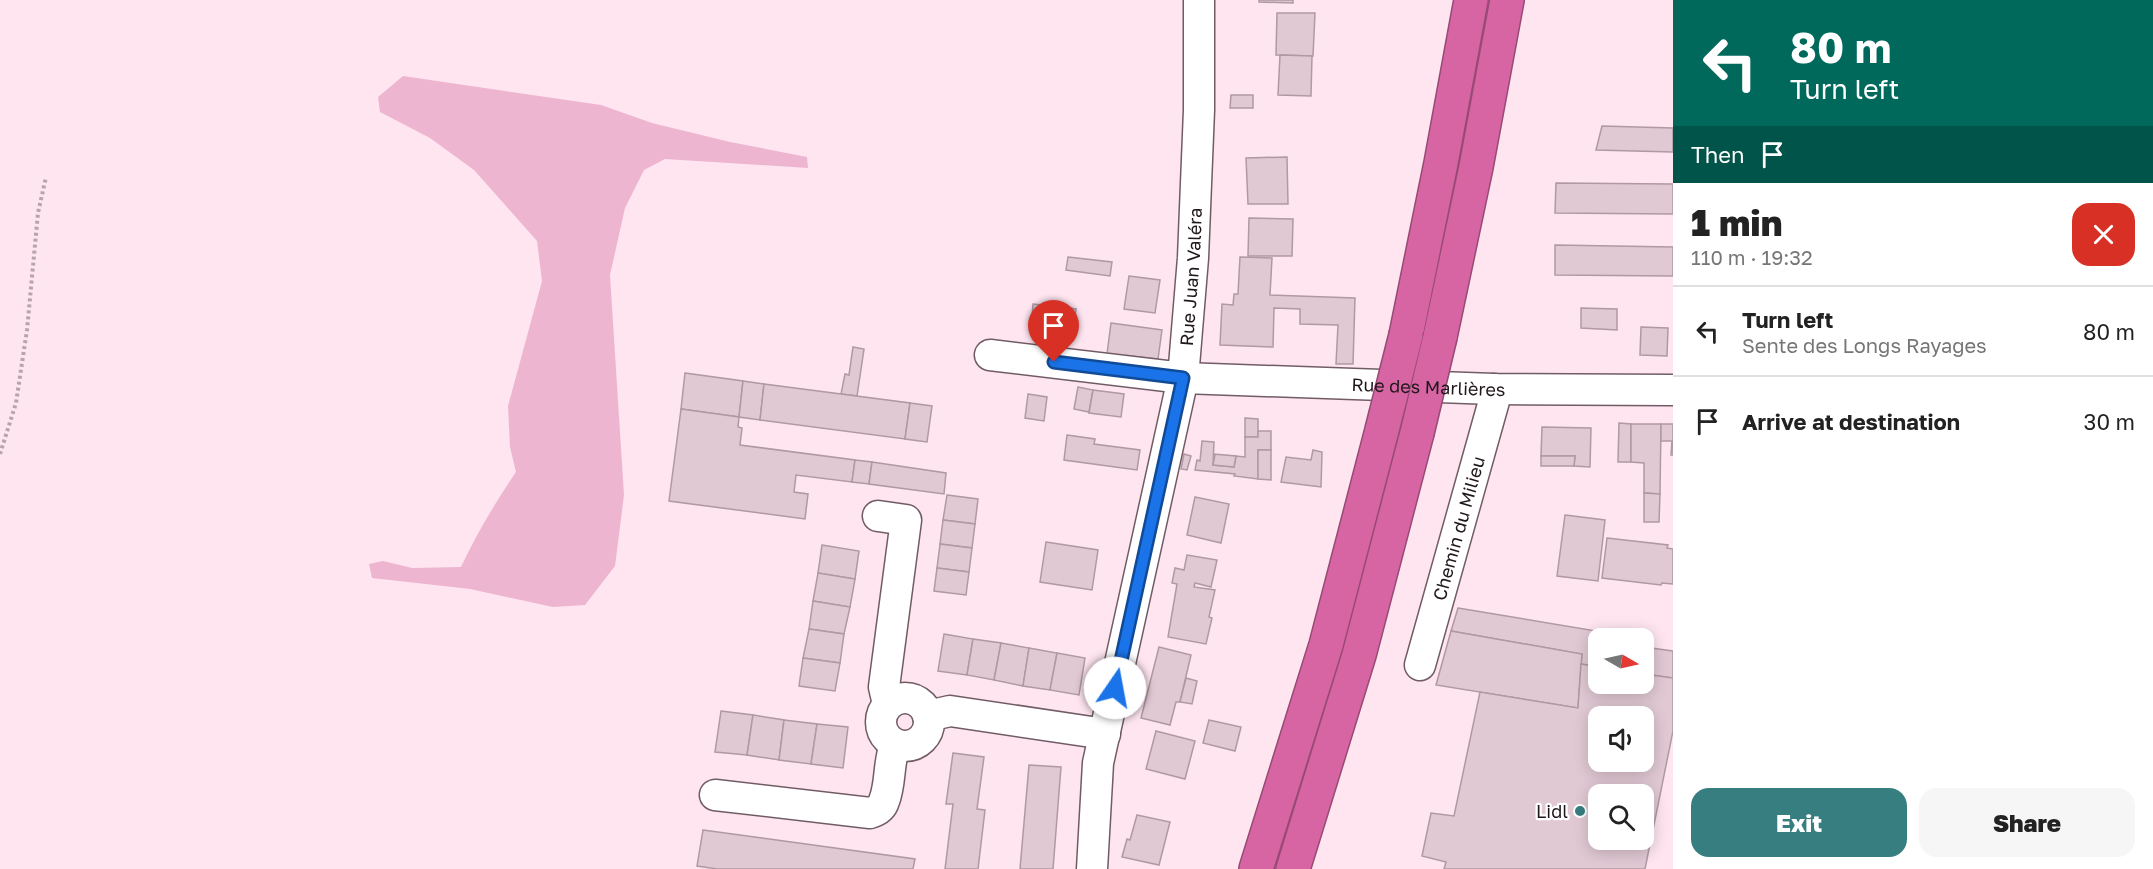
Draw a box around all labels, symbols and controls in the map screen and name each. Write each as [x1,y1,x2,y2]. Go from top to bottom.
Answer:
text: 80 m [1790,22,1891,72]
icon: left [1691,24,1769,102]
text: Turn left [1790,73,1899,105]
icon: arrive [1756,138,1789,171]
text: Then [1691,141,1744,168]
text: 1 min [1691,201,1782,244]
button: close [2072,203,2135,266]
street label: Rue Juan Valéra [1175,207,1206,347]
text: 110 m · 19:32 [1691,245,1813,269]
pin [1028,300,1079,362]
text: Turn left [1742,306,1833,333]
icon: arrive [1037,309,1070,342]
icon: left [1691,315,1724,348]
text: 80 m [2083,318,2135,345]
text: Sente des Longs Rayages [1742,333,1987,357]
street label: Rue des Marlières [1351,373,1505,400]
icon: arrive [1691,405,1724,438]
text: Arrive at destination [1742,408,1960,435]
text: 30 m [2084,408,2135,435]
street label: Chemin du Milieu [1428,454,1489,603]
north arrow [1588,628,1654,694]
map controls [1588,628,1654,850]
position arrow [1083,656,1147,720]
button: sound [1588,706,1654,772]
button: search [1588,784,1654,850]
button: Exit [1691,788,1907,857]
button: Share [1919,788,2135,857]
place label: Lidl [1536,800,1568,822]
marker: Lidl [1573,804,1587,818]

